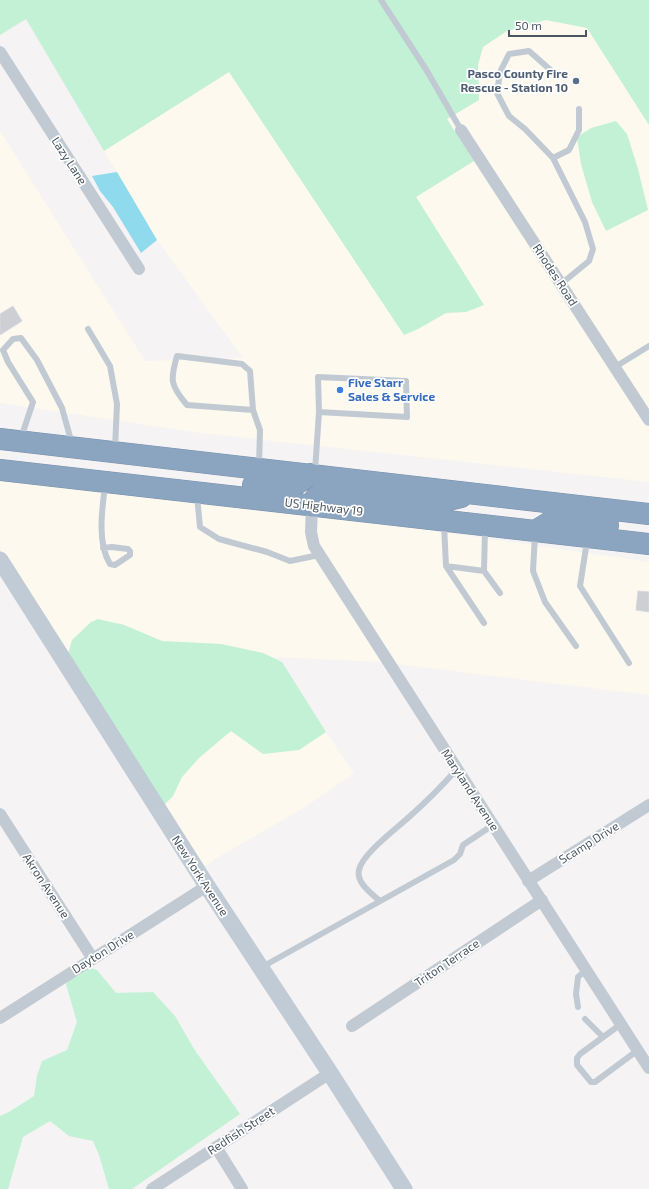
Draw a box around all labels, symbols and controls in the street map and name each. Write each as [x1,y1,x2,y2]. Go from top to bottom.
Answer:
scale bar [509,12,586,38]
text: 50 m [515,18,542,32]
place label: Pasco County Fire Rescue - Station 10 [460,66,568,94]
marker: Pasco County Fire Rescue - Station 10 [571,76,581,86]
street label: Lazy Lane [49,134,90,187]
street label: Rhodes Road [531,241,581,308]
place label: Five Starr Sales & Service [348,375,435,403]
marker: Five Starr Sales & Service [335,385,345,395]
street label: US Highway 19 [284,494,364,518]
street label: Maryland Avenue [439,746,503,833]
street label: Scamp Drive [556,818,621,866]
street label: New York Avenue [170,833,232,918]
street label: Akron Avenue [21,850,73,921]
street label: Dayton Drive [69,927,136,976]
street label: Triton Terrace [411,935,481,989]
street label: Redfish Street [204,1103,277,1157]

